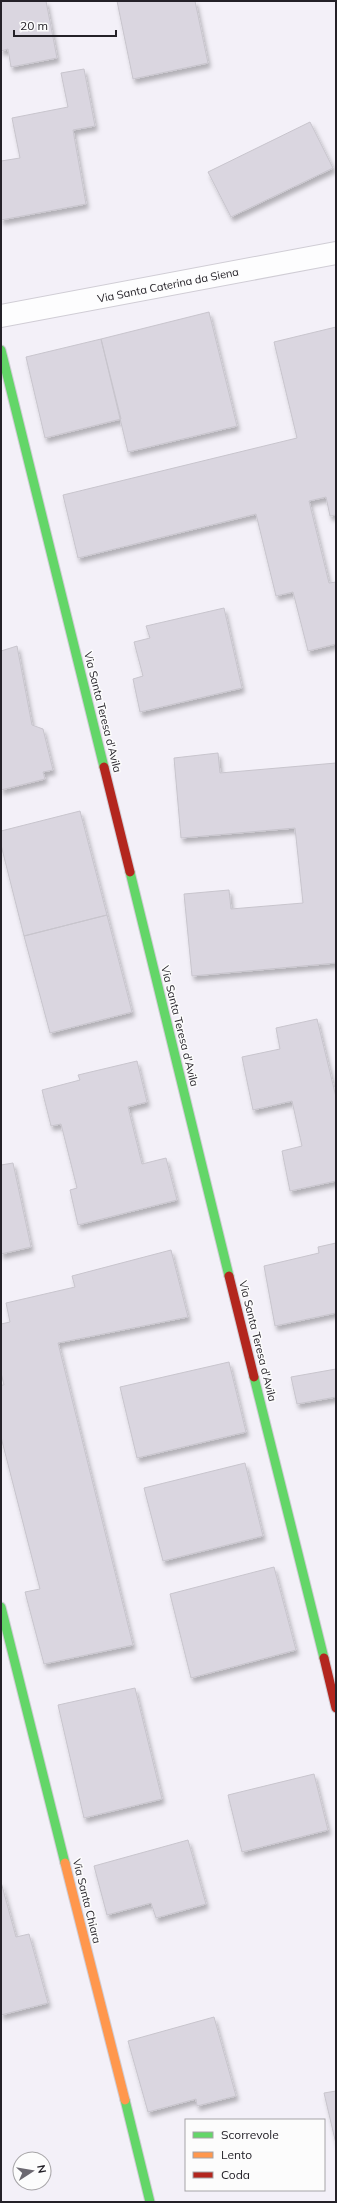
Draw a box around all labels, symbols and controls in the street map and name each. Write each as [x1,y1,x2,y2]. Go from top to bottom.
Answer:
scale bar [14,12,116,38]
text: 20 m [20,18,48,33]
street label: Via Santa Caterina da Siena [96,264,240,306]
street label: Via Santa Teresa d'Avila [81,650,125,774]
street label: Via Santa Teresa d'Avila [158,964,202,1088]
street label: Via Santa Teresa d'Avila [236,1279,280,1403]
street label: Via Santa Chiara [70,1857,104,1945]
legend [185,2119,325,2191]
text: Scorrevole [221,2127,279,2142]
text: Lento [221,2147,252,2162]
north arrow [12,2151,52,2191]
text: N [34,2163,49,2174]
text: Coda [221,2167,250,2182]

